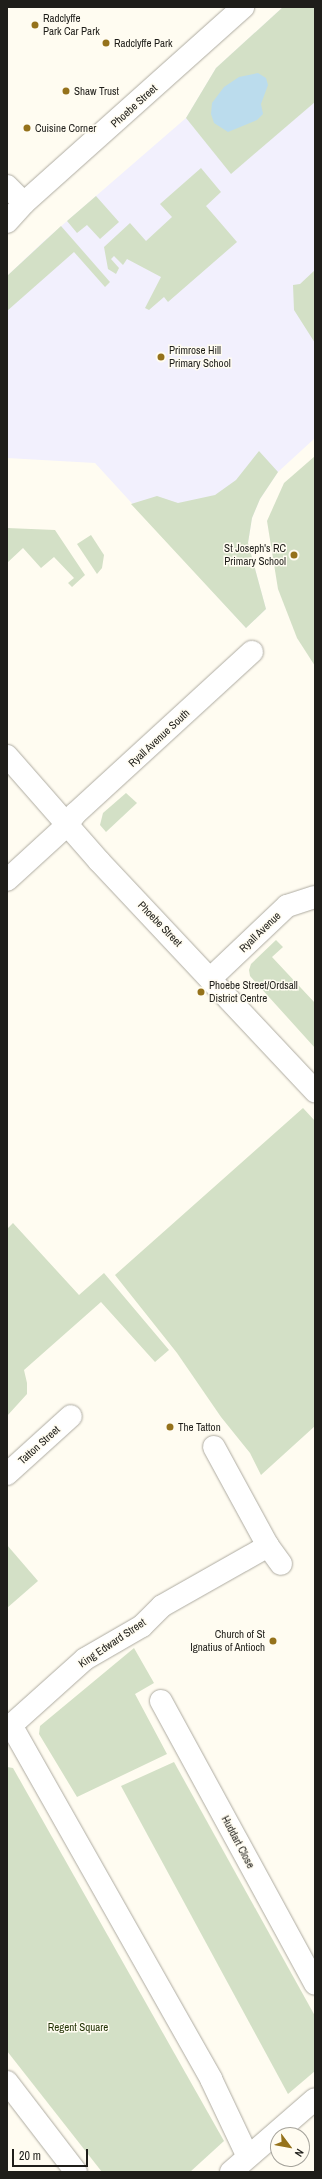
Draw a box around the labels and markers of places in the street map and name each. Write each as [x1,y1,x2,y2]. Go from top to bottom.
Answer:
place label: Radclyffe Park Car Park [43,12,100,38]
marker: Radclyffe Park Car Park [30,20,40,30]
place label: Radclyffe Park [114,36,172,50]
marker: Radclyffe Park [101,38,111,48]
place label: Shaw Trust [74,84,119,98]
marker: Shaw Trust [61,86,71,96]
place label: Cuisine Corner [35,121,96,135]
marker: Cuisine Corner [22,123,32,133]
place label: Primrose Hill Primary School [169,344,231,370]
marker: Primrose Hill Primary School [156,352,166,362]
place label: St Joseph's RC Primary School [224,542,286,568]
marker: St Joseph's RC Primary School [289,550,299,560]
place label: Phoebe Street/Ordsall District Centre [209,979,298,1005]
marker: Phoebe Street/Ordsall District Centre [196,987,206,997]
place label: The Tatton [178,1420,221,1434]
marker: The Tatton [165,1422,175,1432]
place label: Church of St Ignatius of Antioch [190,1628,265,1654]
marker: Church of St Ignatius of Antioch [268,1636,278,1646]

